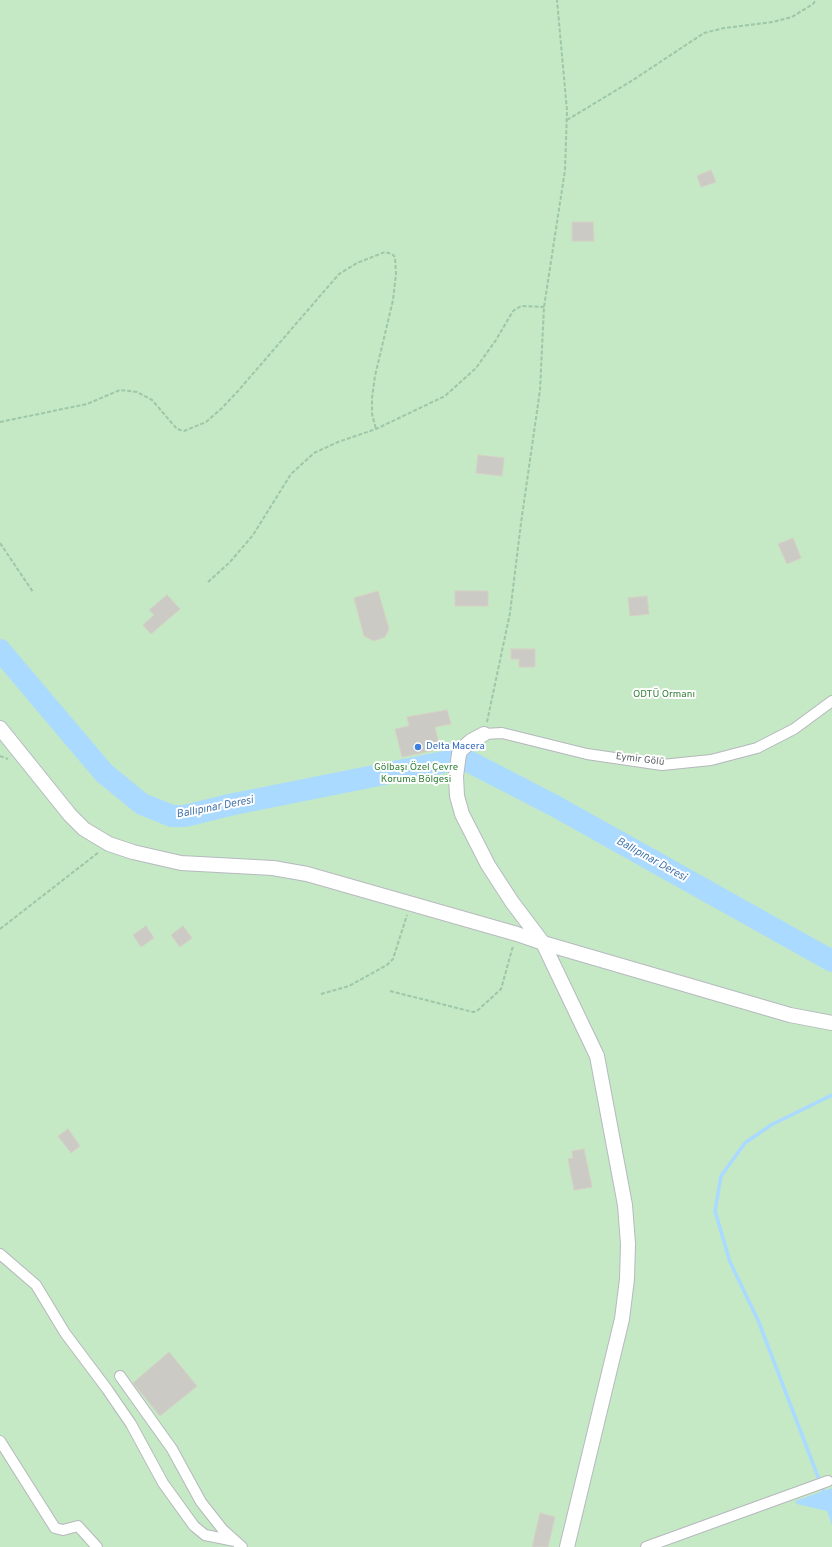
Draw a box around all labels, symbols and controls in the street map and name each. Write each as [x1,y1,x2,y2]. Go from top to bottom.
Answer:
park label: ODTÜ Ormanı [633,689,695,701]
place label: Delta Macera [426,741,485,753]
marker: Delta Macera [413,742,423,752]
street label: Eymir Gölü [615,751,665,769]
park label: Gölbaşı Özel Çevre Koruma Bölgesi [374,762,458,786]
water label: Ballıpınar Deresi [175,794,255,822]
water label: Ballıpınar Deresi [614,835,688,885]

